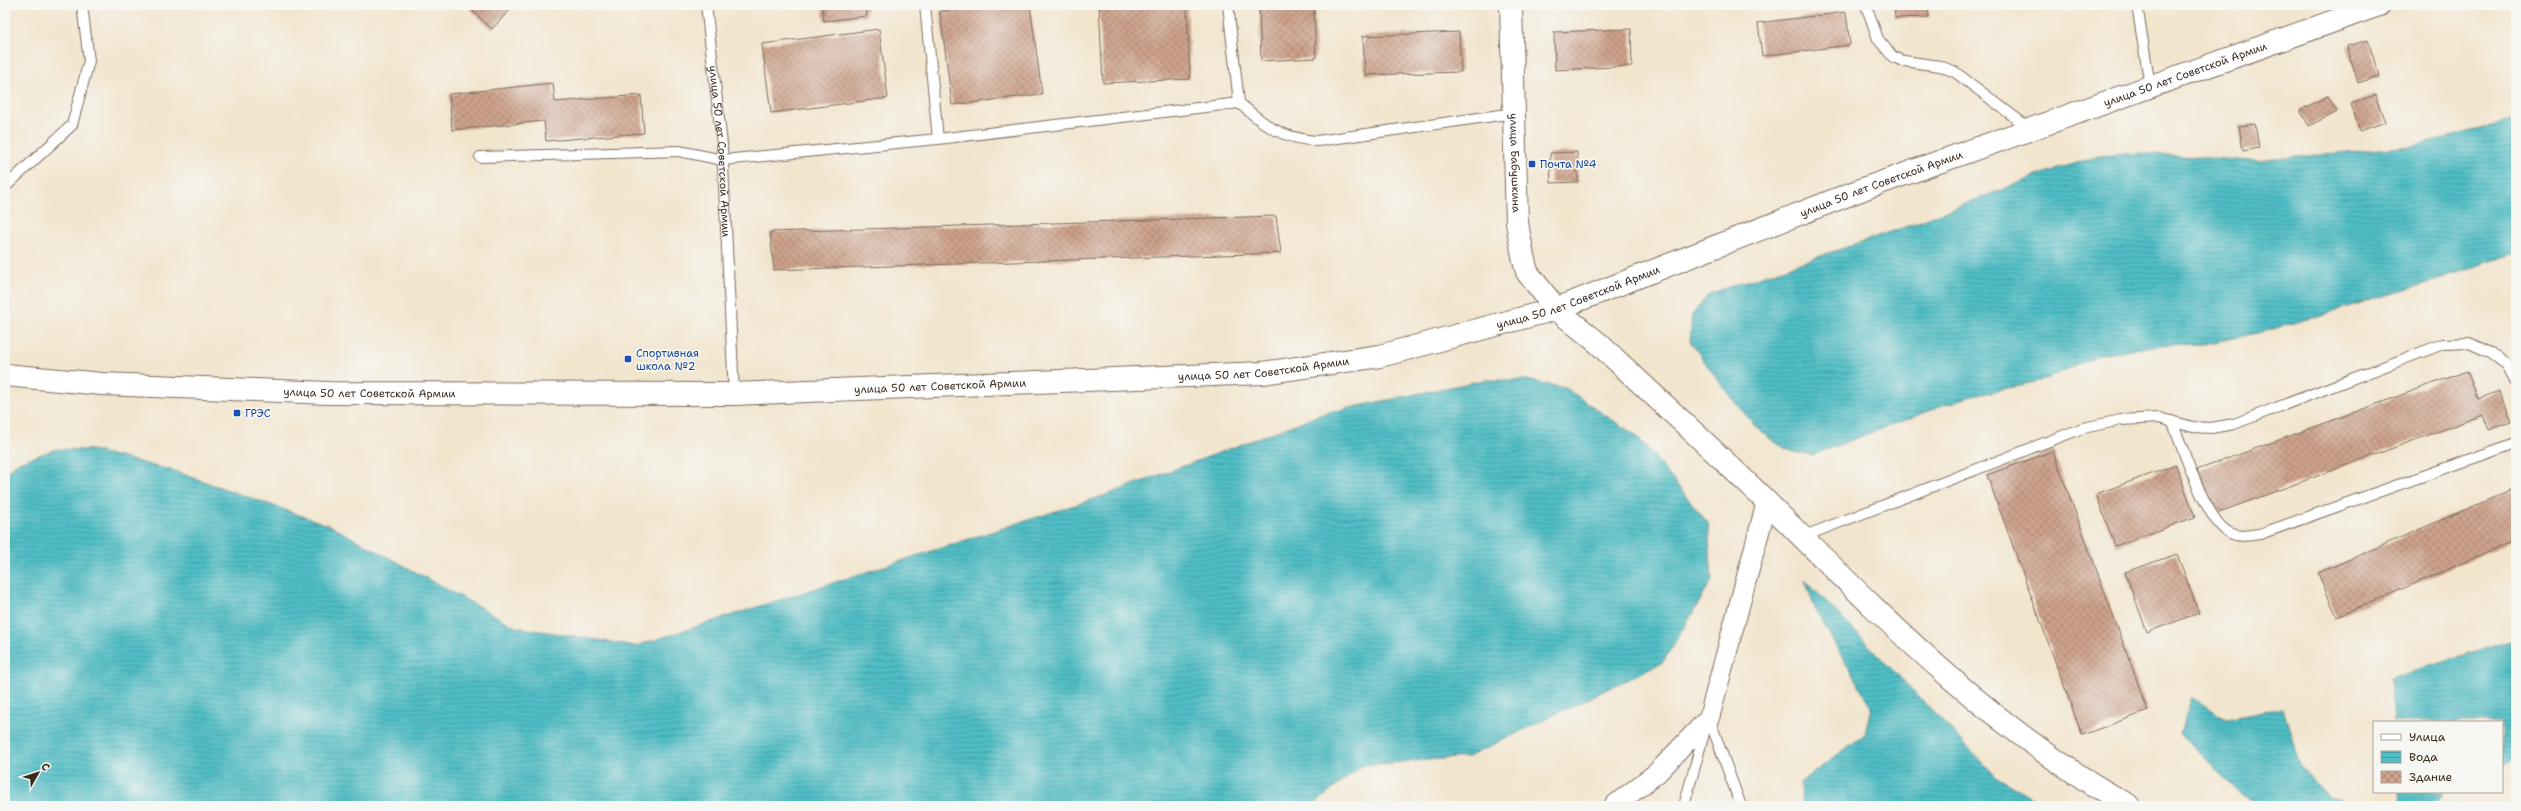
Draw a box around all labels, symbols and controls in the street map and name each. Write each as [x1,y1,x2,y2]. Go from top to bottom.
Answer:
street label: улица 50 лет Советской Армии [2101,38,2269,110]
street label: улица 50 лет Советской Армии [706,65,734,237]
street label: улица Бабушкина [1506,113,1524,213]
street label: улица 50 лет Советской Армии [1798,147,1964,220]
place label: Почта №4 [1540,157,1597,172]
marker: Почта №4 [1527,159,1537,169]
street label: улица 50 лет Советской Армии [1495,262,1662,332]
place label: Спортивная школа №2 [636,346,699,374]
street label: улица 50 лет Советской Армии [1178,353,1350,384]
marker: Спортивная школа №2 [623,354,633,364]
street label: улица 50 лет Советской Армии [854,375,1027,397]
street label: улица 50 лет Советской Армии [283,384,456,401]
place label: ГРЭС [245,406,271,421]
marker: ГРЭС [232,408,242,418]
legend [2373,721,2503,793]
text: Улица [2409,729,2446,745]
text: Вода [2409,749,2438,765]
north arrow [18,753,58,793]
text: С [37,760,53,775]
text: Здание [2409,769,2453,785]

